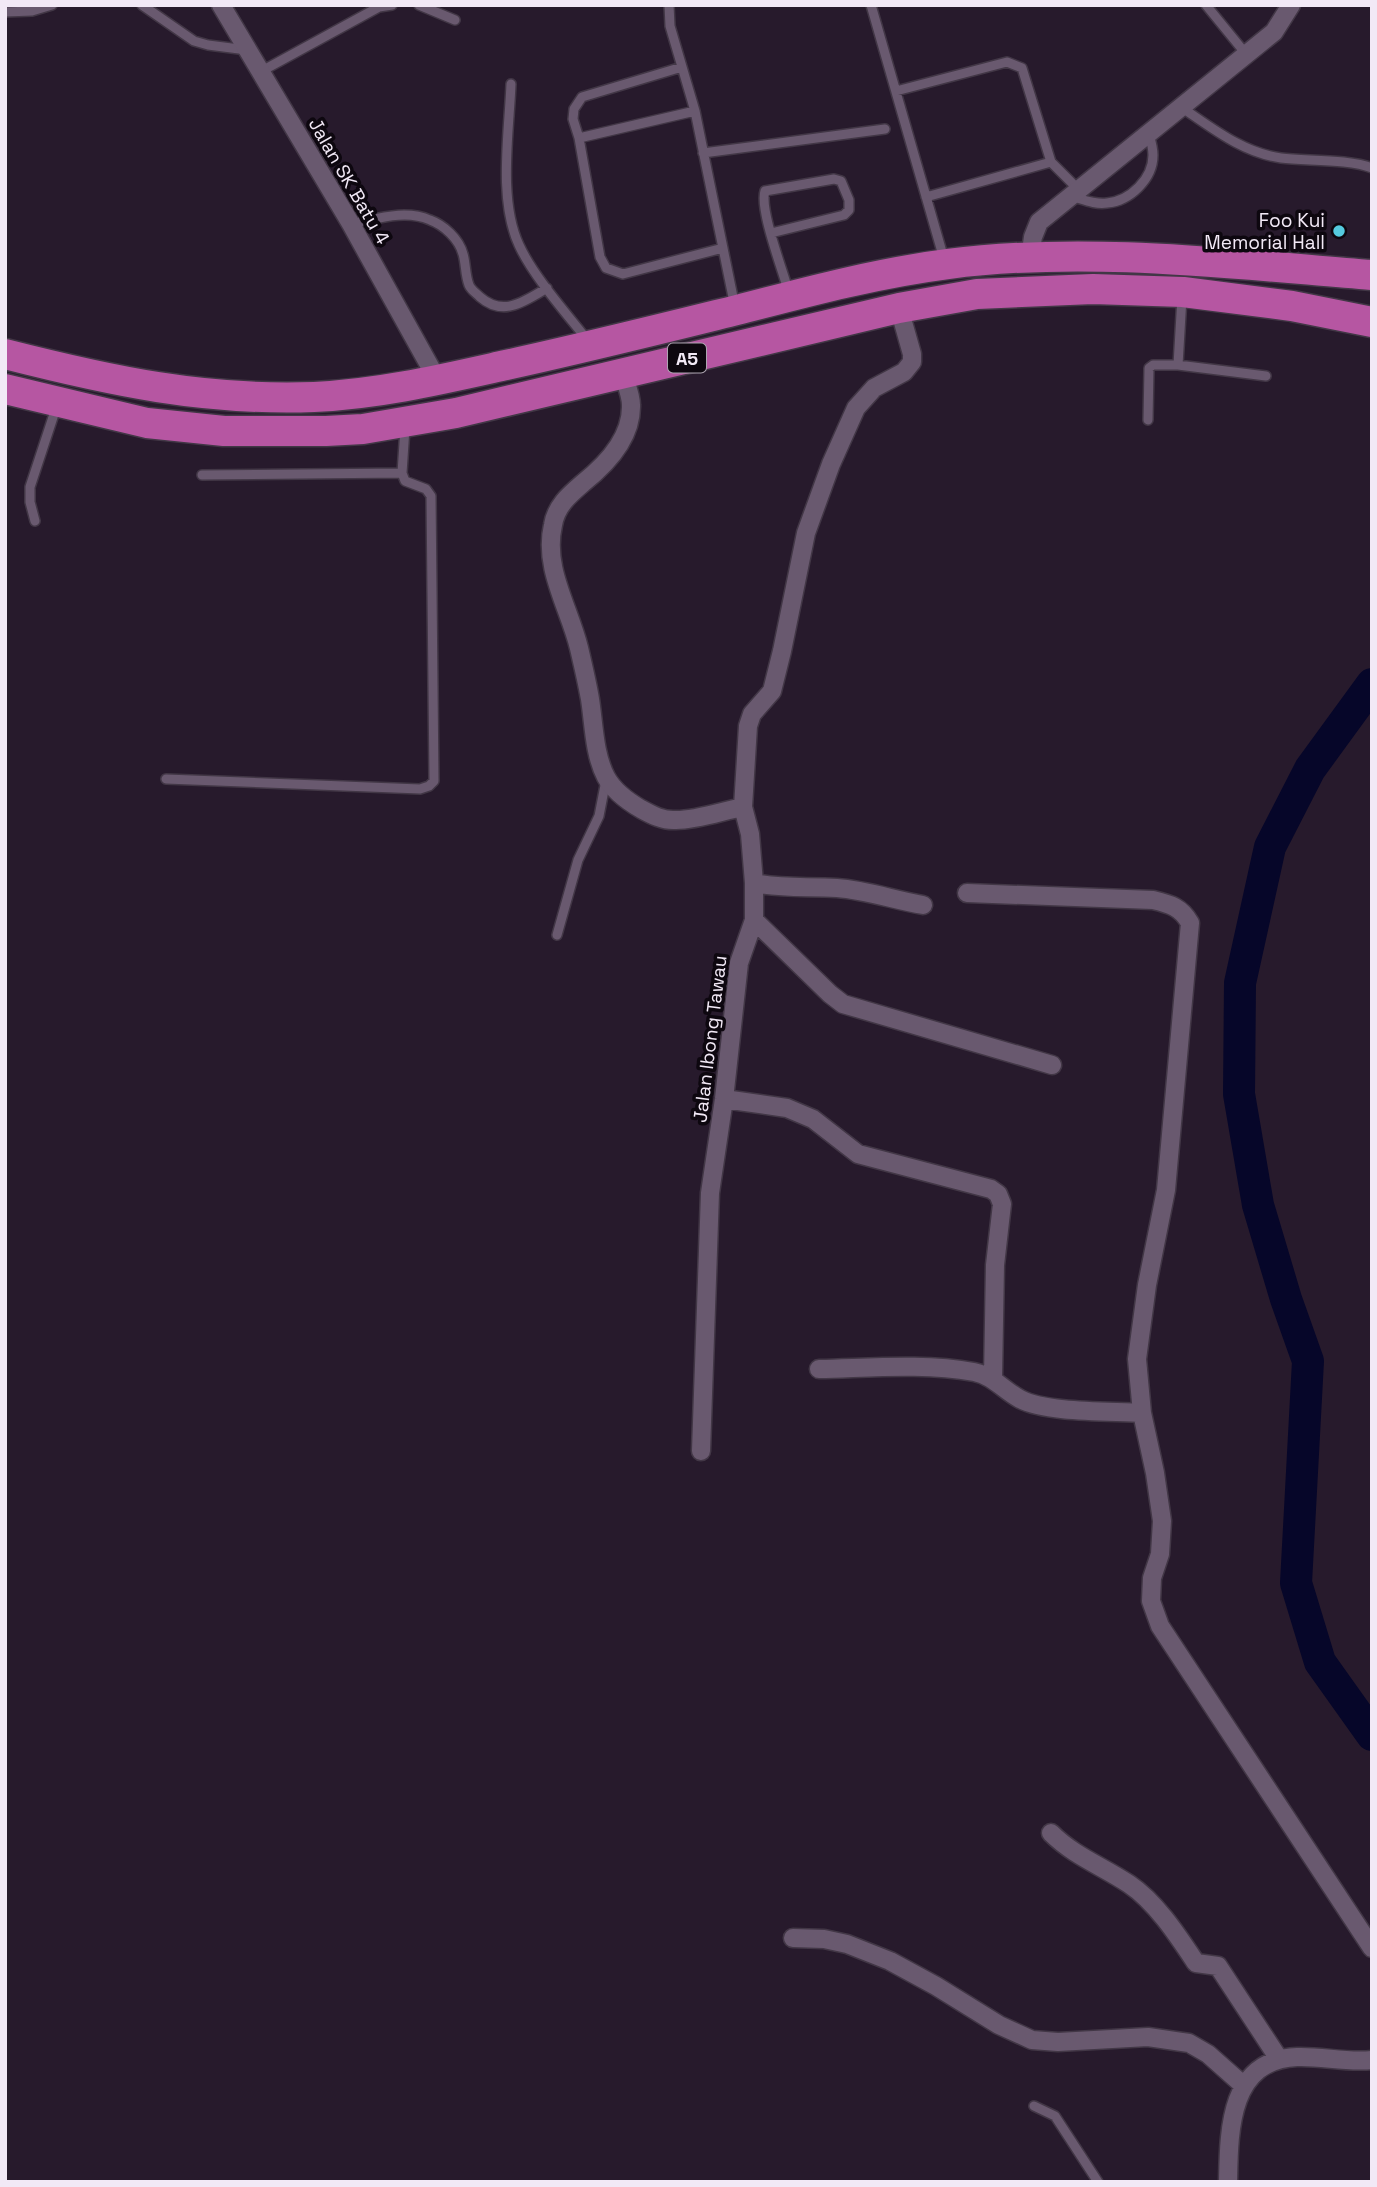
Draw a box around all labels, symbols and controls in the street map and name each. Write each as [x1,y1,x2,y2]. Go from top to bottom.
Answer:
street label: Jalan SK Batu 4 [303,113,395,249]
place label: Foo Kui Memorial Hall [1204,208,1325,255]
marker: Foo Kui Memorial Hall [1331,223,1347,239]
road number: A5 [668,344,706,372]
street label: Jalan Ibong Tawau [687,954,733,1124]

